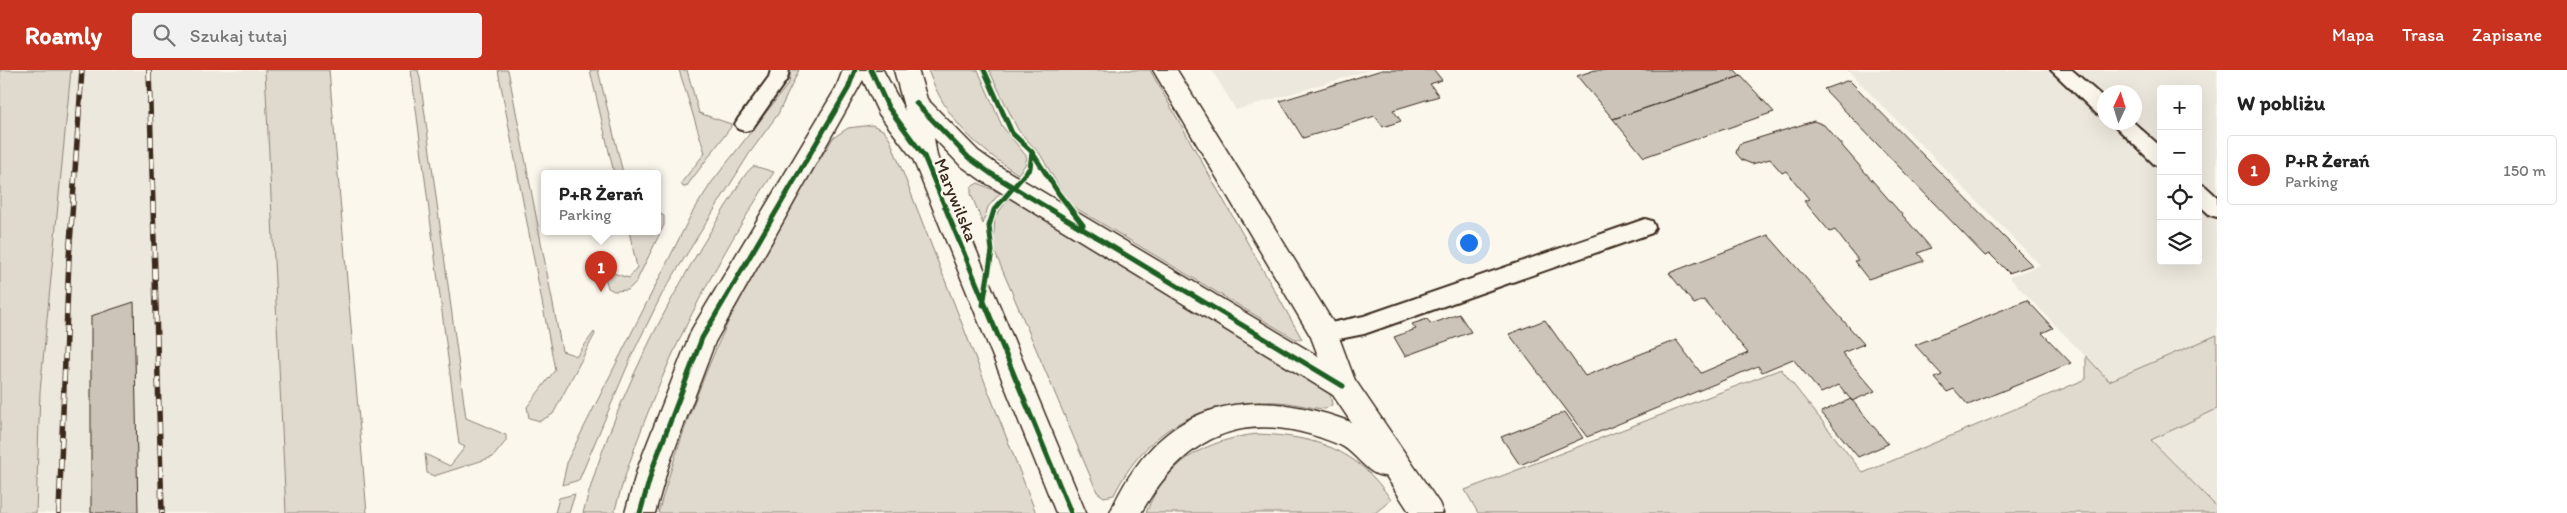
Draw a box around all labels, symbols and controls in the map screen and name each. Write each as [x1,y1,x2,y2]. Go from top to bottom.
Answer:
search box [132,13,482,58]
text: Roamly [25,21,102,50]
icon: search [150,21,178,49]
text: Szukaj tutaj [190,24,287,47]
text: Mapa [2332,24,2374,46]
text: Trasa [2402,24,2444,46]
text: Zapisane [2472,24,2542,46]
north arrow [2097,85,2142,130]
map controls [2157,85,2202,265]
button: + [2157,85,2202,130]
text: W pobliżu [2237,90,2325,115]
button: − [2157,130,2202,175]
text: P+R Żerań [2285,149,2370,172]
street label: Marywilska [929,155,983,245]
text: 1 [2250,161,2258,180]
text: 150 m [2503,161,2546,180]
popup [541,170,661,235]
text: Parking [2285,172,2338,191]
button: locate [2157,175,2202,220]
text: P+R Żerań [559,182,643,205]
text: Parking [559,205,612,224]
button: layers [2157,220,2202,265]
your location [1456,230,1482,256]
pin: 1 [585,251,617,292]

